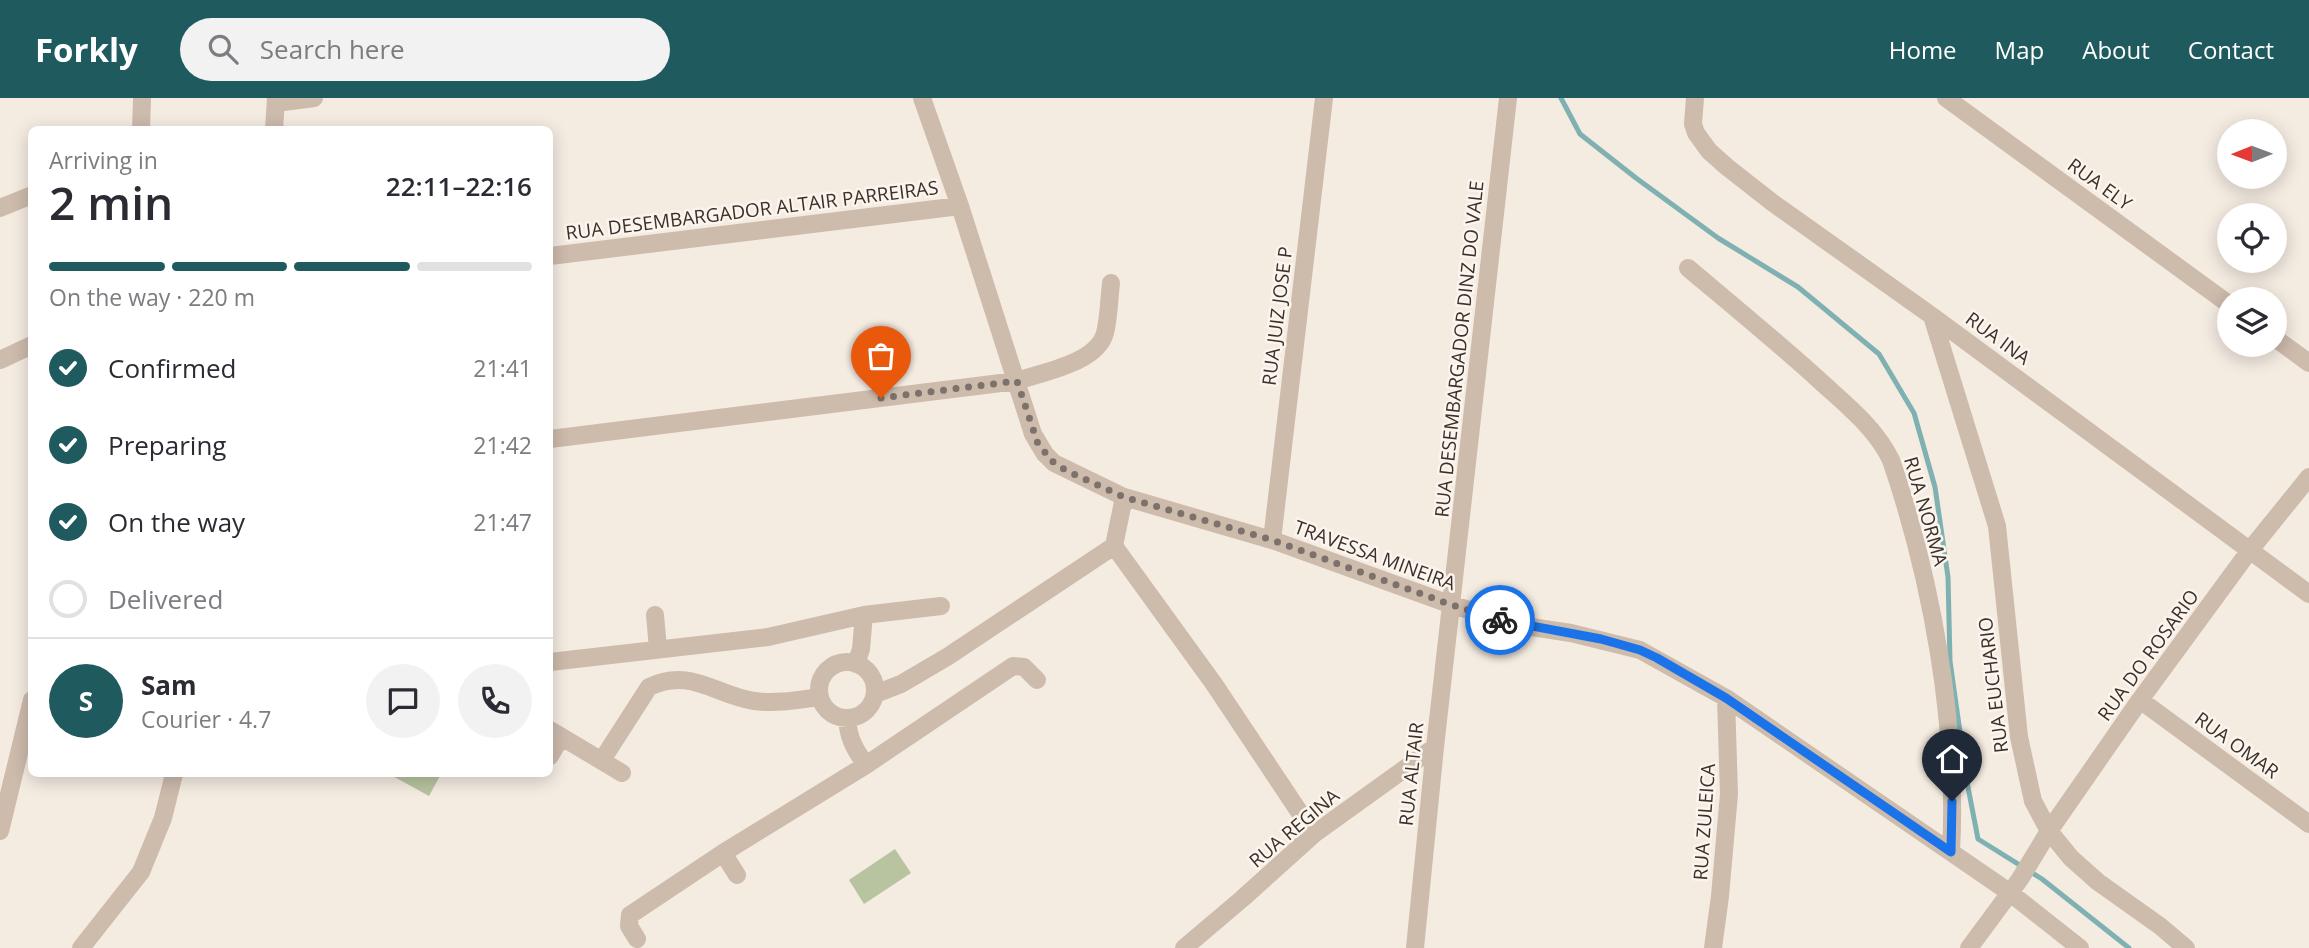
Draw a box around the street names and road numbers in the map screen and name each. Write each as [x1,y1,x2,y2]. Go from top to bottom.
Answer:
street label: RUA ELY [2063,152,2138,216]
street label: RUA DESEMBARGADOR ALTAIR PARREIRAS [564,174,940,246]
street label: RUA DESEMBARGADOR DINZ DO VALE [1428,179,1490,519]
street label: RUA JUIZ JOSE P [1256,245,1298,387]
street label: RUA INA [1960,306,2036,370]
street label: RUA NORMA [1898,453,1954,569]
street label: TRAVESSA MINEIRA [1291,514,1459,596]
street label: RUA DO ROSARIO [2091,584,2205,726]
street label: RUA EUCHARIO [1972,616,2014,754]
street label: RUA OMAR [2190,706,2285,785]
street label: RUA ALTAIR [1393,721,1429,827]
street label: RUA ZULEICA [1687,763,1721,881]
street label: RUA REGINA [1243,783,1345,873]

